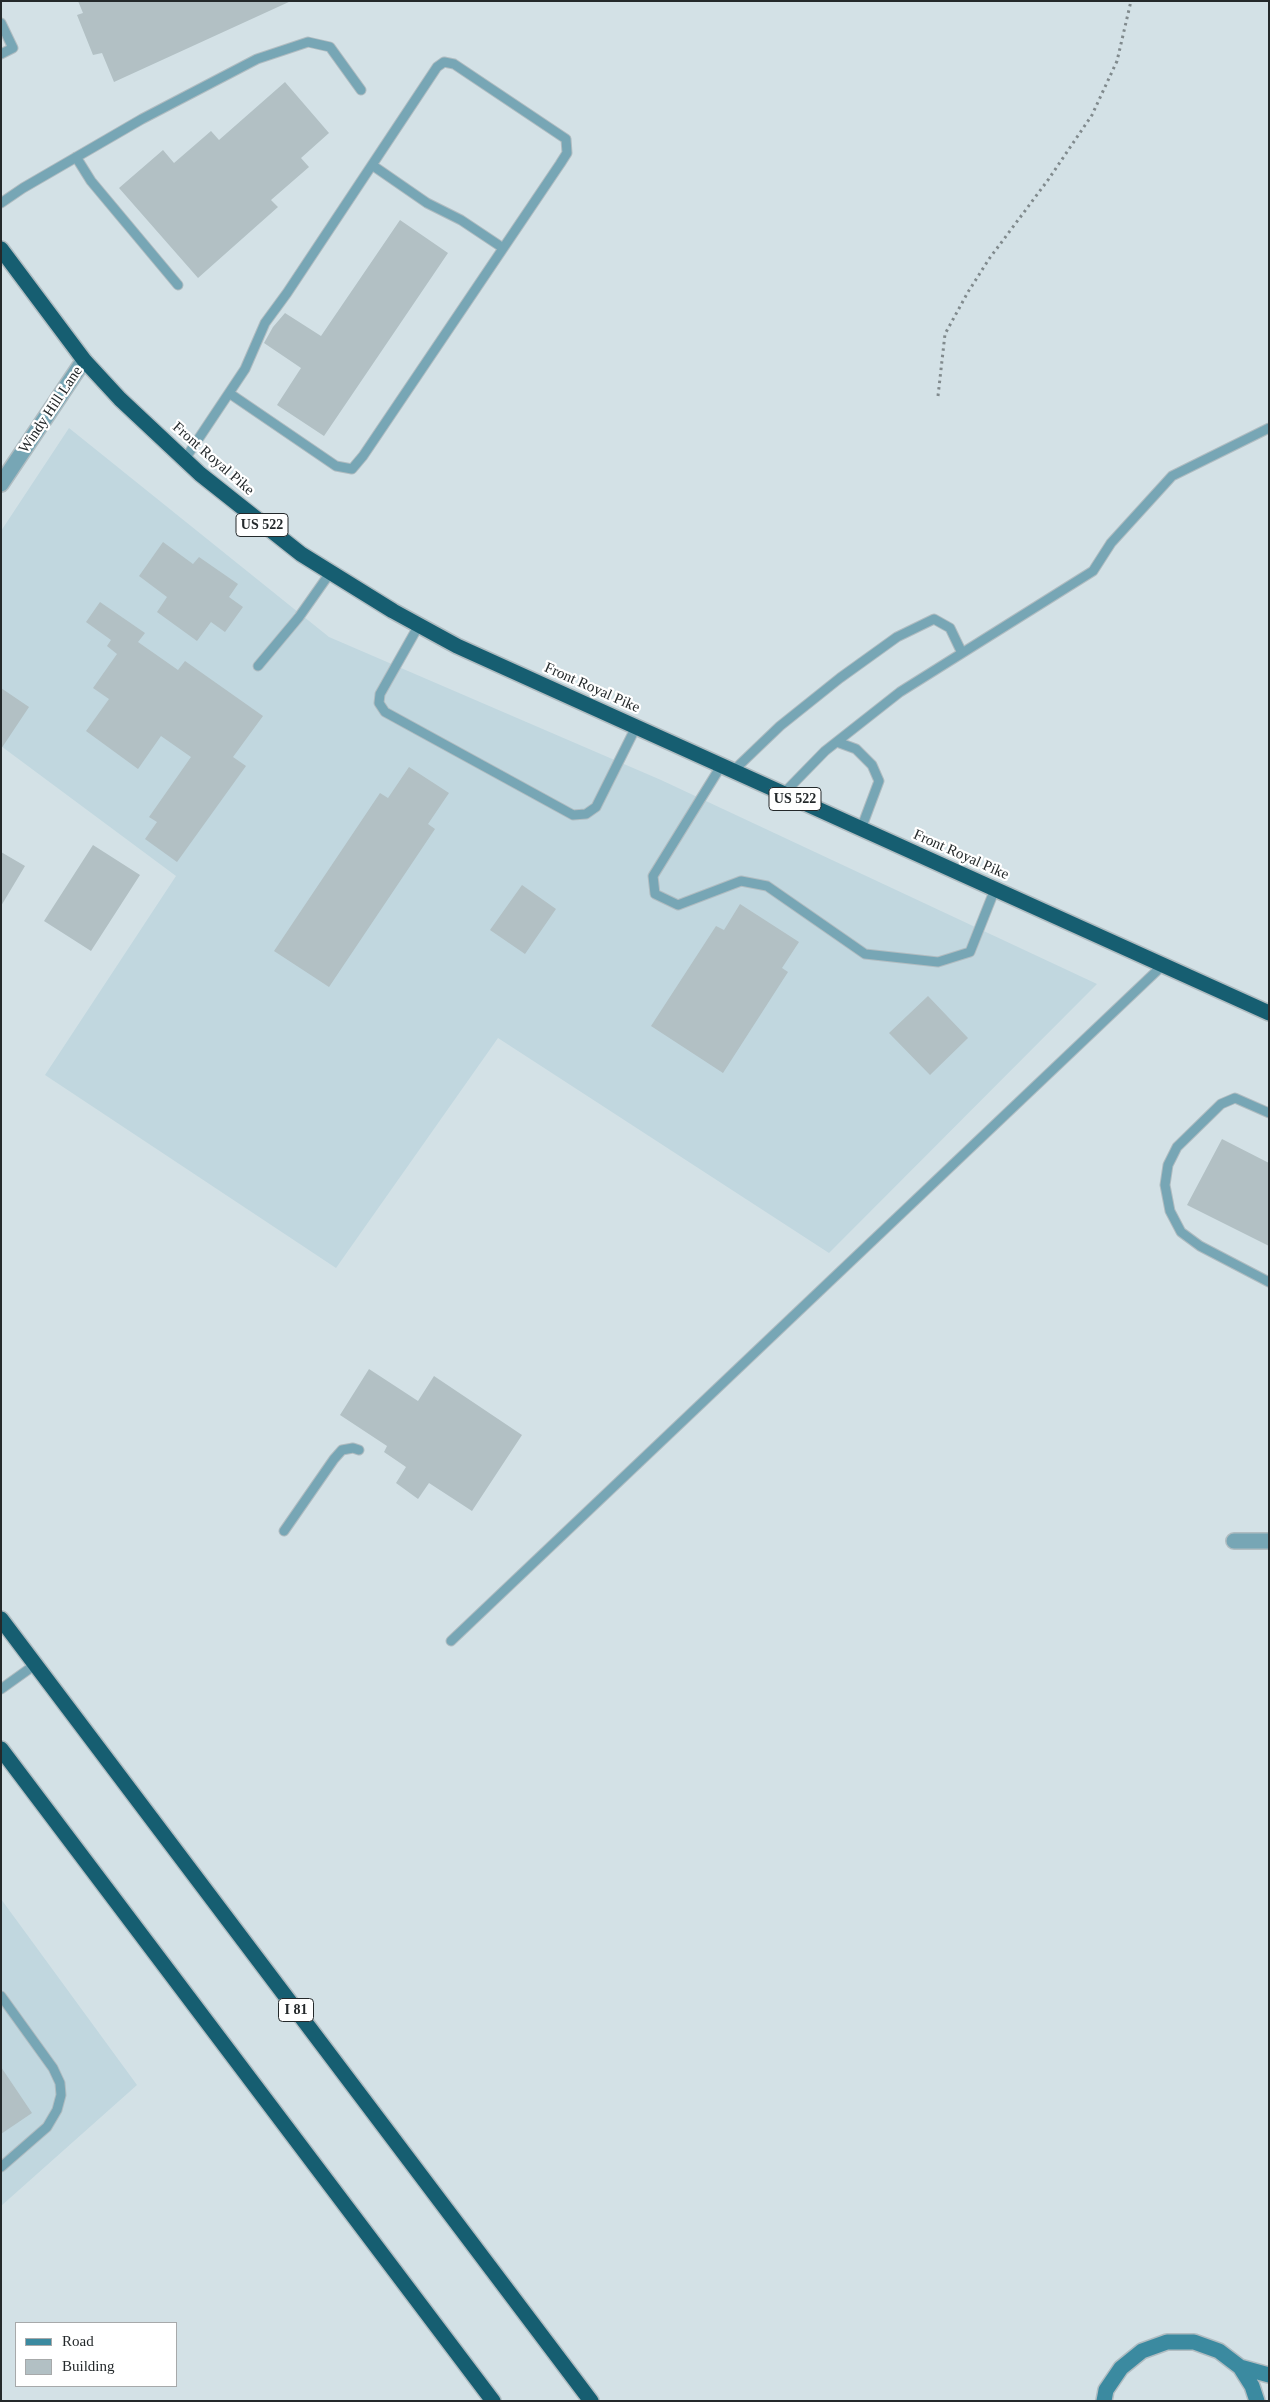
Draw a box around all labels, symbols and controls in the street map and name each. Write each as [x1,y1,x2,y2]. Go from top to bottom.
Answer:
street label: Windy Hill Lane [15,363,87,457]
street label: Front Royal Pike [168,419,258,499]
road number: US 522 [236,514,288,536]
street label: Front Royal Pike [542,659,642,717]
road number: US 522 [769,788,821,811]
street label: Front Royal Pike [911,826,1011,884]
road number: I 81 [278,1998,314,2022]
legend [15,2322,178,2387]
text: Road [62,2333,94,2349]
text: Building [62,2358,115,2374]

